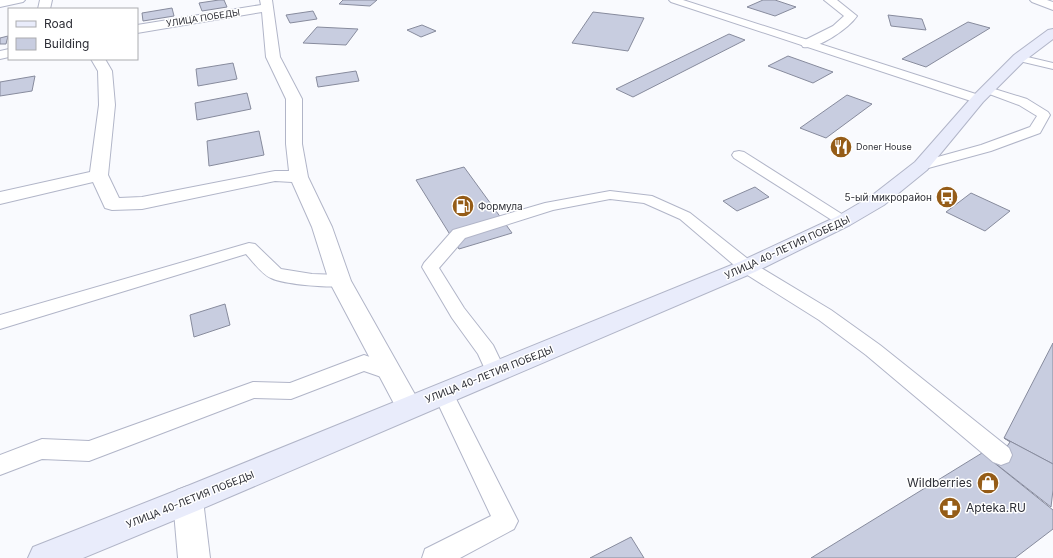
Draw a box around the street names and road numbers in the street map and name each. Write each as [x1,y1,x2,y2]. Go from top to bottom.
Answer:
street label: УЛИЦА ПОБЕДЫ [165,6,241,29]
street label: УЛИЦА 40-ЛЕТИЯ ПОБЕДЫ [722,213,852,281]
street label: УЛИЦА 40-ЛЕТИЯ ПОБЕДЫ [423,343,555,405]
street label: УЛИЦА 40-ЛЕТИЯ ПОБЕДЫ [124,468,256,530]

